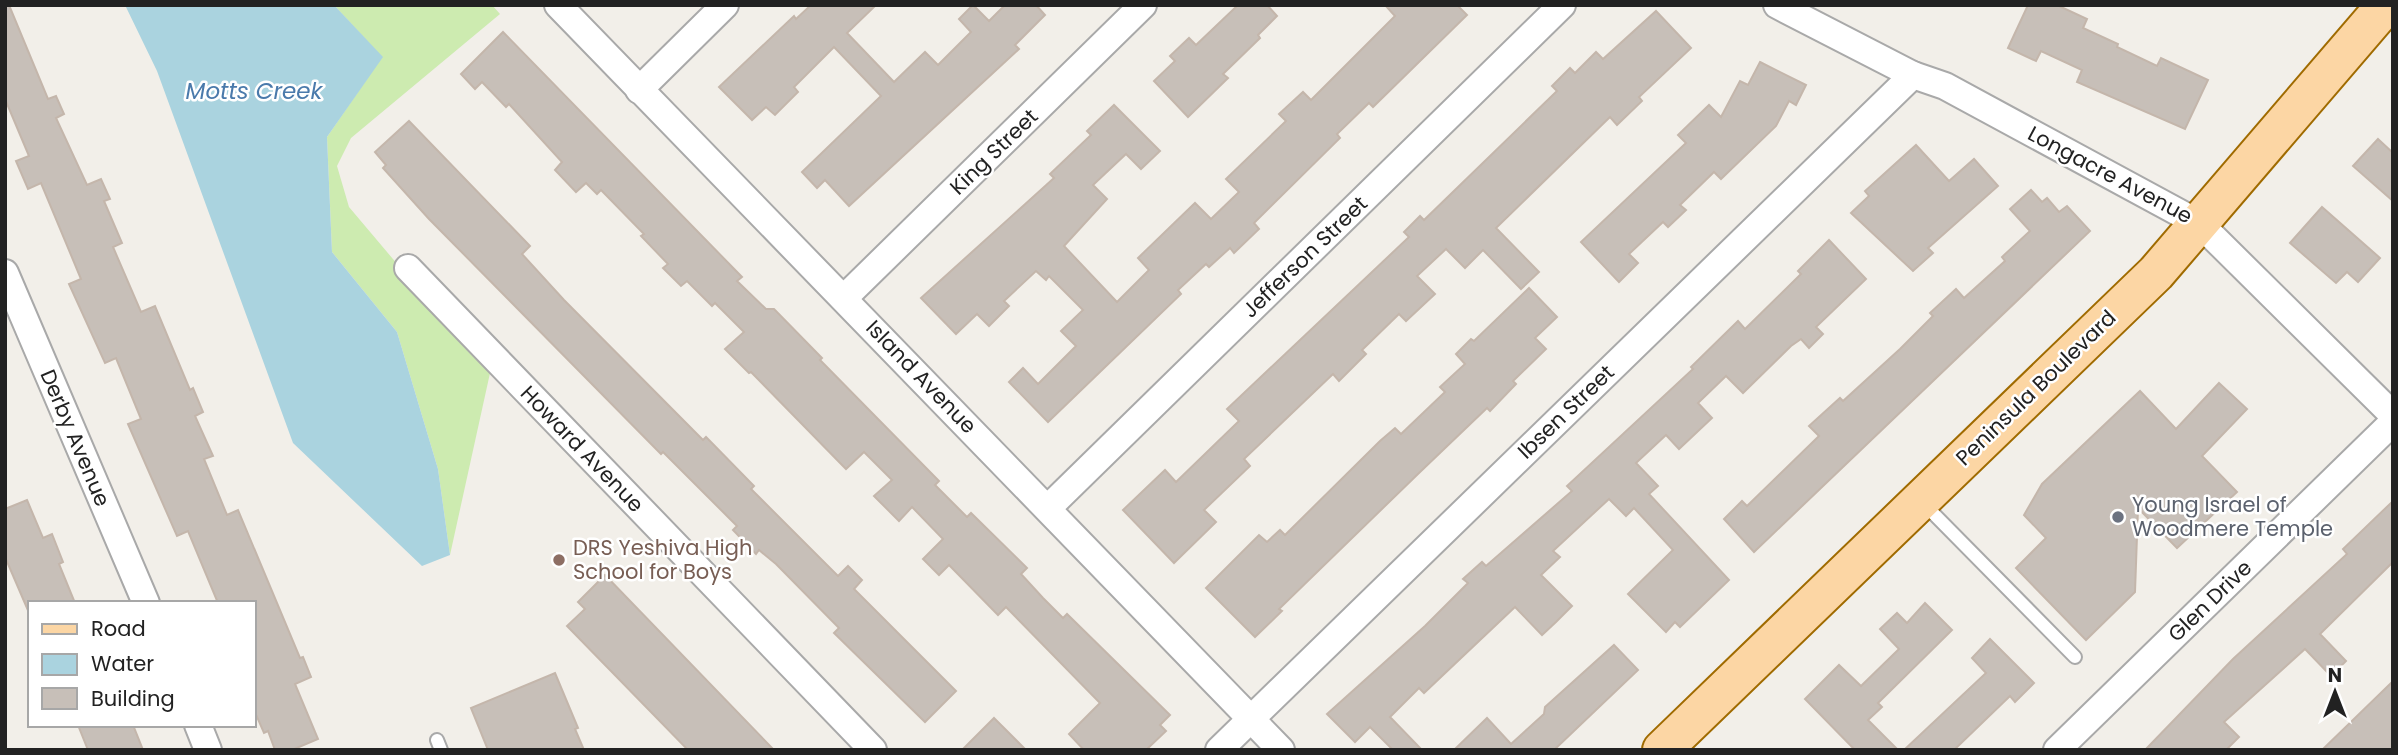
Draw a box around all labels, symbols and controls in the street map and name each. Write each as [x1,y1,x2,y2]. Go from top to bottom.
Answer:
water label: Motts Creek [186,75,324,107]
street label: King Street [943,102,1044,201]
street label: Longacre Avenue [2023,119,2198,230]
street label: Jefferson Street [1236,189,1374,324]
street label: Peninsula Boulevard [1949,303,2122,472]
street label: Island Avenue [860,313,983,440]
street label: Ibsen Street [1511,358,1620,465]
street label: Derby Avenue [34,365,117,511]
street label: Howard Avenue [514,379,650,518]
place label: Young Israel of Woodmere Temple [2132,490,2333,543]
marker: Young Israel of Woodmere Temple [2110,509,2126,525]
place label: DRS Yeshiva High School for Boys [573,533,752,586]
marker: DRS Yeshiva High School for Boys [551,552,567,568]
street label: Glen Drive [2161,553,2258,648]
legend [28,601,256,727]
text: Road [91,614,146,643]
text: Water [91,649,154,678]
north arrow [2300,657,2370,727]
text: N [2328,662,2342,689]
text: Building [91,684,175,713]

